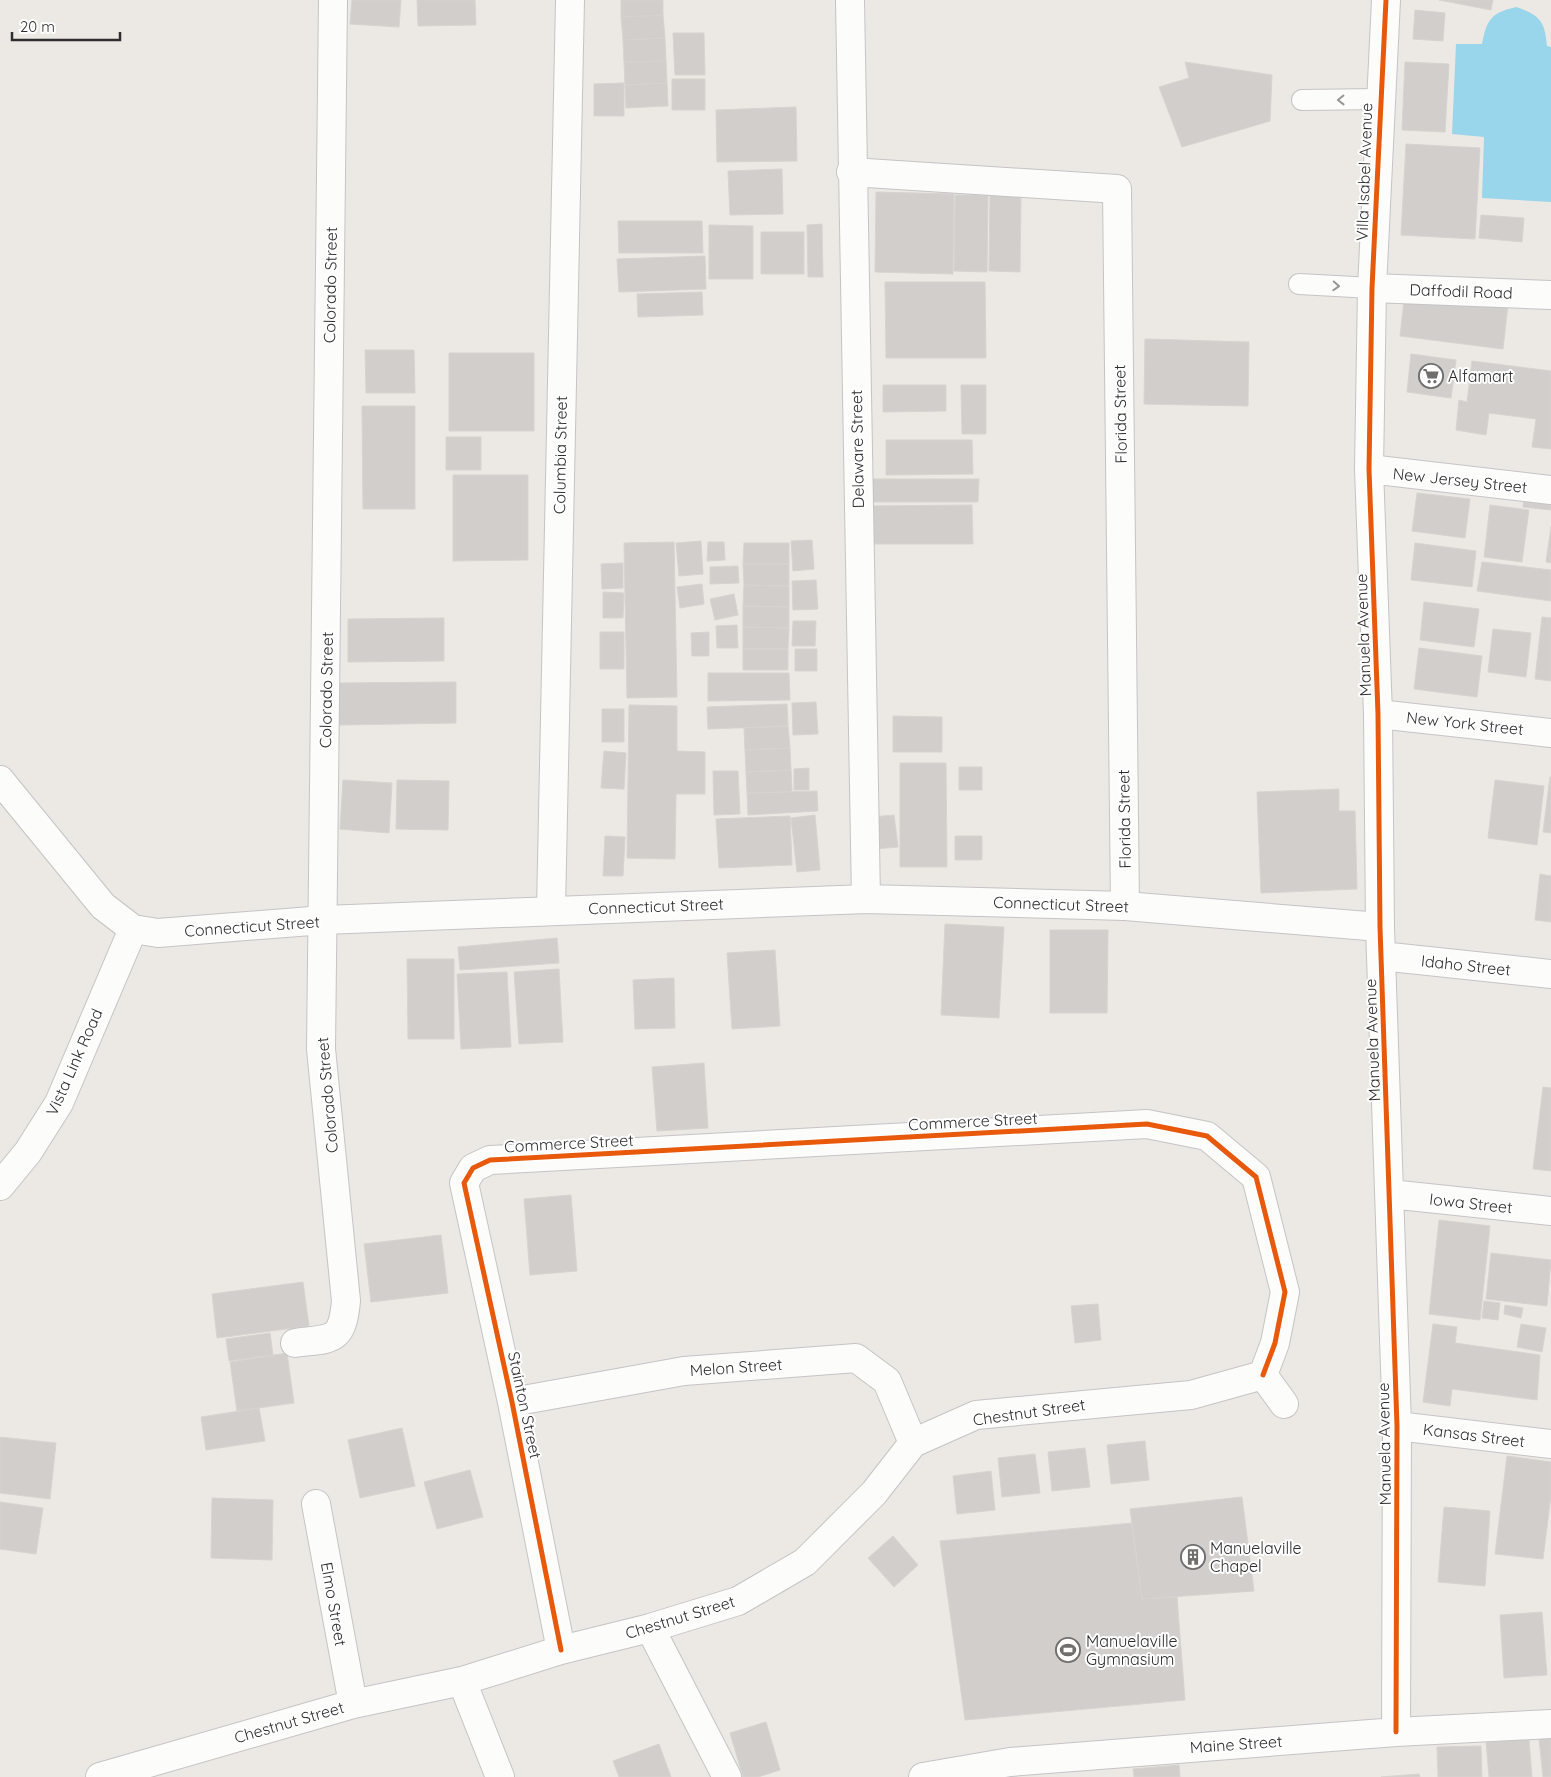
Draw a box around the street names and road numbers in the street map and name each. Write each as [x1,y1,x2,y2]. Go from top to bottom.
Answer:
street label: Villa Isabel Avenue [1352,103,1376,241]
street label: Colorado Street [319,227,341,343]
street label: Daffodil Road [1409,279,1513,303]
street label: Florida Street [1109,364,1131,464]
street label: Delaware Street [846,389,868,509]
street label: Columbia Street [549,396,571,514]
street label: New Jersey Street [1392,463,1528,497]
street label: Manuela Avenue [1351,573,1375,697]
street label: Colorado Street [315,632,337,748]
street label: New York Street [1405,707,1525,739]
street label: Florida Street [1113,769,1135,869]
street label: Connecticut Street [993,892,1129,916]
street label: Connecticut Street [588,894,724,918]
street label: Connecticut Street [184,911,320,941]
street label: Idaho Street [1420,950,1512,980]
street label: Manuela Avenue [1360,978,1384,1102]
street label: Vista Link Road [42,1005,106,1119]
street label: Colorado Street [312,1036,342,1154]
street label: Commerce Street [908,1108,1038,1134]
street label: Commerce Street [504,1130,634,1156]
street label: Iowa Street [1428,1189,1514,1217]
street label: Stainton Street [504,1350,546,1460]
street label: Melon Street [689,1354,783,1380]
street label: Manuela Avenue [1373,1382,1395,1506]
street label: Chestnut Street [971,1394,1087,1430]
street label: Kansas Street [1422,1419,1526,1451]
street label: Elmo Street [317,1560,351,1648]
street label: Chestnut Street [623,1591,737,1643]
street label: Chestnut Street [232,1697,346,1747]
street label: Maine Street [1189,1731,1283,1757]

